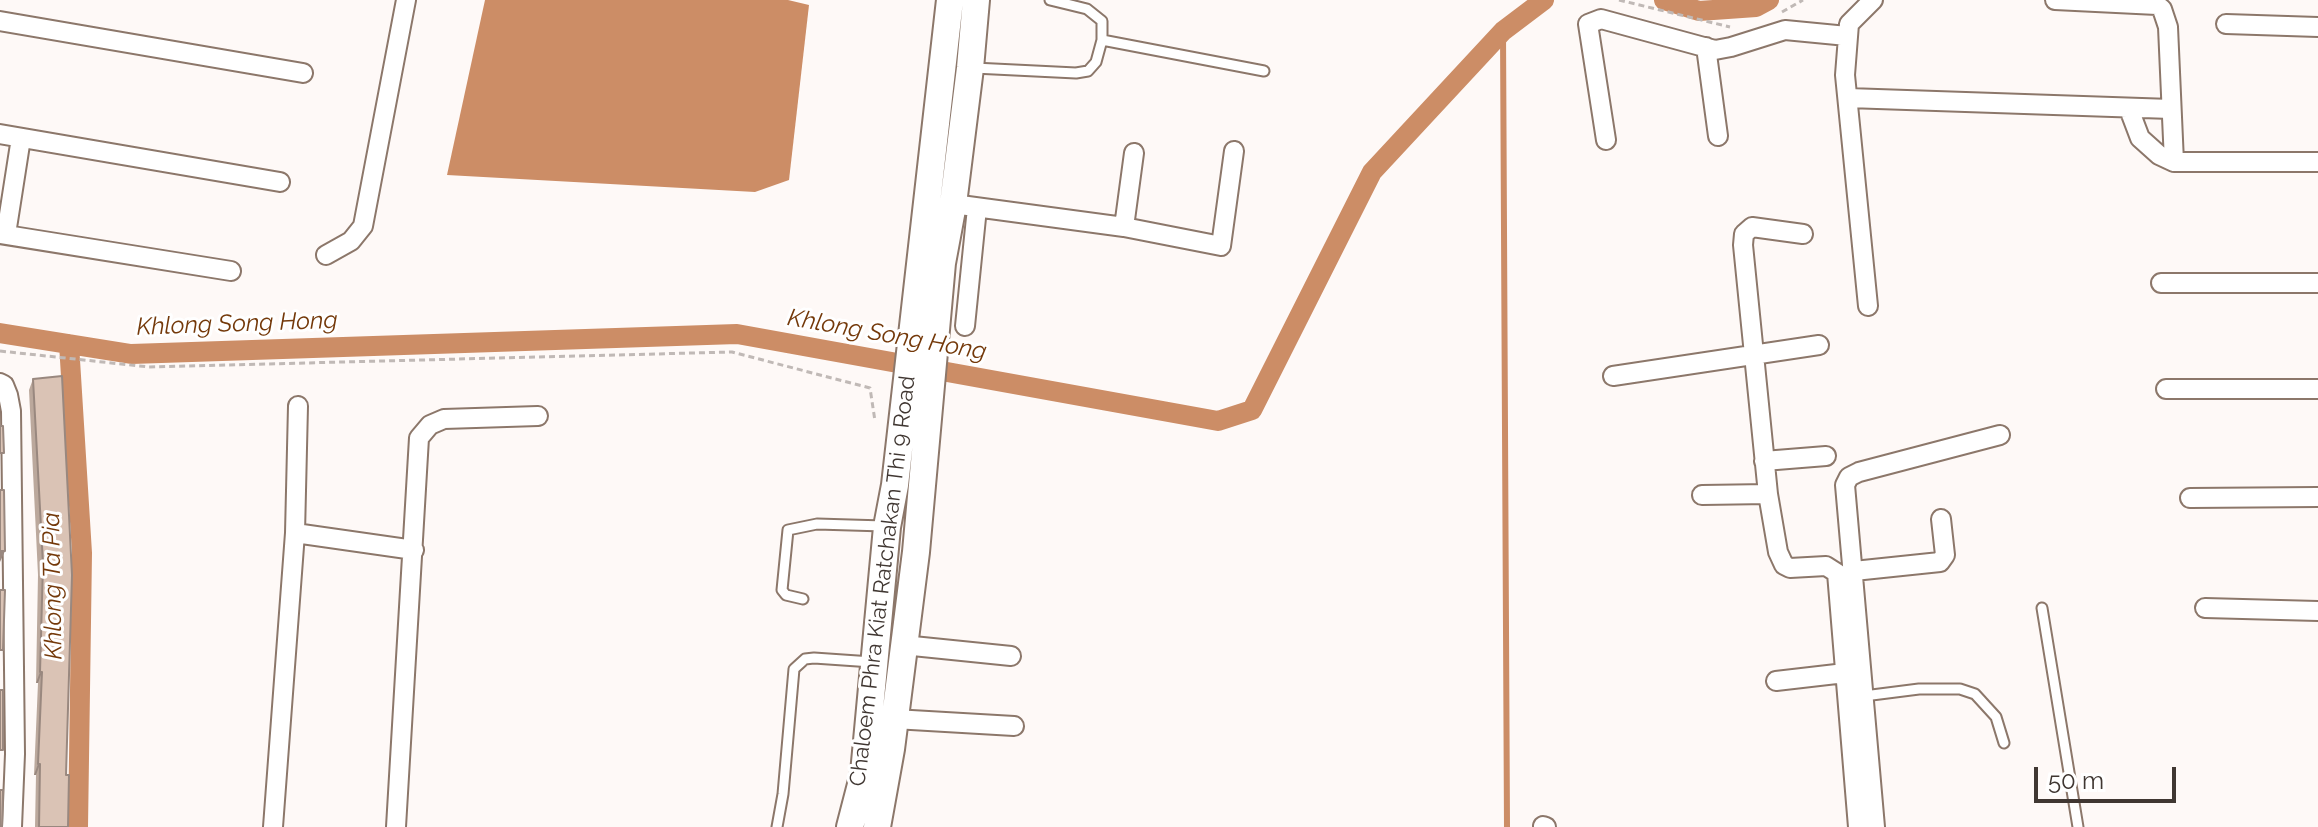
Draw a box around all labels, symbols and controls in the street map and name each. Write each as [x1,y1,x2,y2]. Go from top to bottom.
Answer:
water label: Khlong Song Hong [785,303,989,367]
water label: Khlong Song Hong [136,306,338,342]
street label: Chaloem Phra Kiat Ratchakan Thi 9 Road [845,374,921,788]
water label: Khlong Ta Pia [37,512,69,660]
scale bar [2038,751,2180,801]
text: 50 m [2048,766,2104,795]

